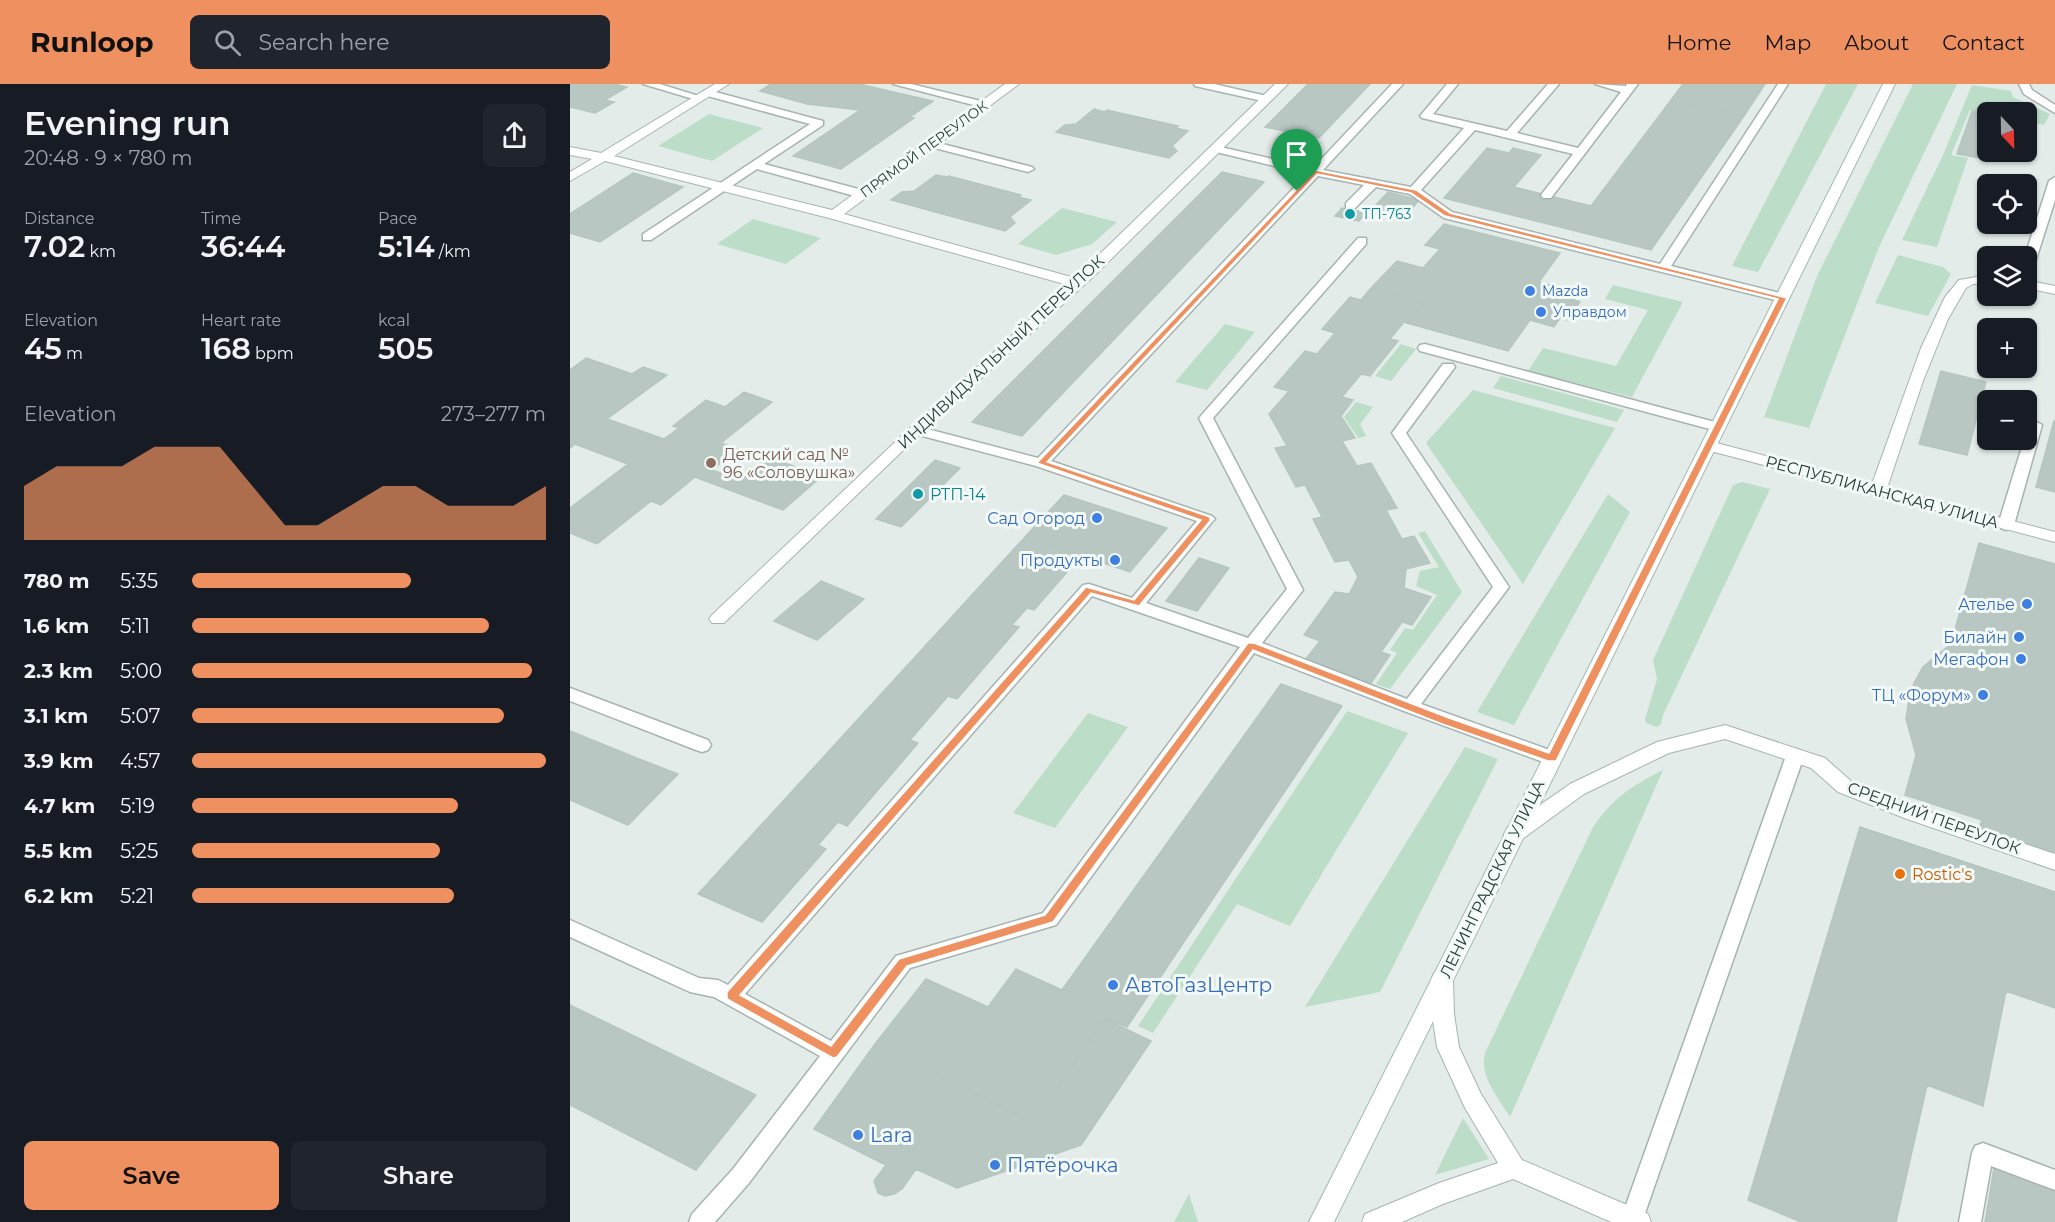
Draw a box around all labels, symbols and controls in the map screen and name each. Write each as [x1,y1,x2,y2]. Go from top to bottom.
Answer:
search box [190,15,610,69]
text: Runloop [30,25,154,59]
icon: search [211,26,244,59]
text: Search here [259,29,389,56]
text: Home [1666,30,1731,55]
text: Map [1764,30,1811,55]
text: About [1844,30,1909,55]
text: Contact [1942,30,2025,55]
street label: ПРЯМОЙ ПЕРЕУЛОК [857,97,992,201]
north arrow [1977,102,2037,162]
map controls [1977,102,2037,450]
text: Evening run [24,103,231,143]
button: share [483,104,546,167]
pin [1271,129,1322,191]
icon: arrive [1280,138,1313,171]
text: 20:48 · 9 × 780 m [24,146,193,170]
button: locate [1977,174,2037,234]
place label: ТП-763 [1362,205,1411,223]
marker: ТП-763 [1343,207,1357,221]
text: Distance [24,209,94,228]
text: Time [201,209,241,228]
text: Pace [378,209,417,228]
text: 7.02 [24,228,85,265]
text: 36:44 [201,228,285,265]
text: 5:14 [378,228,435,265]
text: km [85,242,116,261]
text: /km [435,242,471,261]
button: layers [1977,246,2037,306]
street label: ИНДИВИДУАЛЬНЫЙ ПЕРЕУЛОК [894,251,1108,453]
place label: Mazda [1542,282,1588,300]
marker: Mazda [1523,284,1537,298]
place label: Управдом [1553,303,1627,321]
marker: Управдом [1534,305,1548,319]
text: Elevation [24,311,98,330]
text: Heart rate [201,311,281,330]
text: kcal [378,311,410,330]
button: + [1977,318,2037,378]
text: 45 [24,330,62,367]
text: 168 [201,330,251,367]
text: 505 [378,330,433,367]
text: m [62,344,83,363]
text: bpm [251,344,294,363]
button: − [1977,390,2037,450]
text: Elevation [24,402,116,426]
text: 273–277 m [441,402,546,426]
place label: Детский сад № 96 «Соловушка» [723,445,855,482]
street label: РЕСПУБЛИКАНСКАЯ УЛИЦА [1763,452,2001,532]
marker: Детский сад № 96 «Соловушка» [704,456,718,470]
place label: РТП-14 [930,485,986,504]
marker: РТП-14 [911,487,925,501]
place label: Сад Огород [987,509,1085,528]
marker: Сад Огород [1090,511,1104,525]
place label: Продукты [1020,551,1103,570]
marker: Продукты [1108,553,1122,567]
text: 780 m [24,569,89,593]
text: 5:35 [120,569,158,593]
place label: Ателье [1958,595,2015,614]
marker: Ателье [2020,597,2034,611]
text: 1.6 km [24,614,89,638]
text: 5:11 [120,614,150,638]
place label: Билайн [1943,628,2007,647]
marker: Билайн [2012,630,2026,644]
place label: Мегафон [1933,650,2009,669]
marker: Мегафон [2014,652,2028,666]
text: 2.3 km [24,659,93,683]
text: 5:00 [120,659,162,683]
place label: ТЦ «Форум» [1872,686,1971,705]
marker: ТЦ «Форум» [1976,688,1990,702]
text: 3.1 km [24,704,88,728]
text: 5:07 [120,704,160,728]
text: 3.9 km [24,749,94,773]
text: 4:57 [120,749,160,773]
street label: ЛЕНИНГРАДСКАЯ УЛИЦА [1436,777,1548,981]
street label: СРЕДНИЙ ПЕРЕУЛОК [1845,778,2023,858]
text: 4.7 km [24,794,95,818]
text: 5:19 [120,794,155,818]
text: 5.5 km [24,839,93,863]
text: 5:25 [120,839,158,863]
place label: Rostic's [1912,865,1972,884]
marker: Rostic's [1893,867,1907,881]
text: 6.2 km [24,884,94,908]
text: 5:21 [120,884,154,908]
place label: АвтоГазЦентр [1125,973,1272,997]
marker: АвтоГазЦентр [1106,978,1120,992]
place label: Lara [870,1123,913,1147]
marker: Lara [851,1128,865,1142]
button: Save [24,1141,279,1210]
button: Share [291,1141,546,1210]
place label: Пятёрочка [1007,1153,1118,1177]
marker: Пятёрочка [988,1158,1002,1172]

